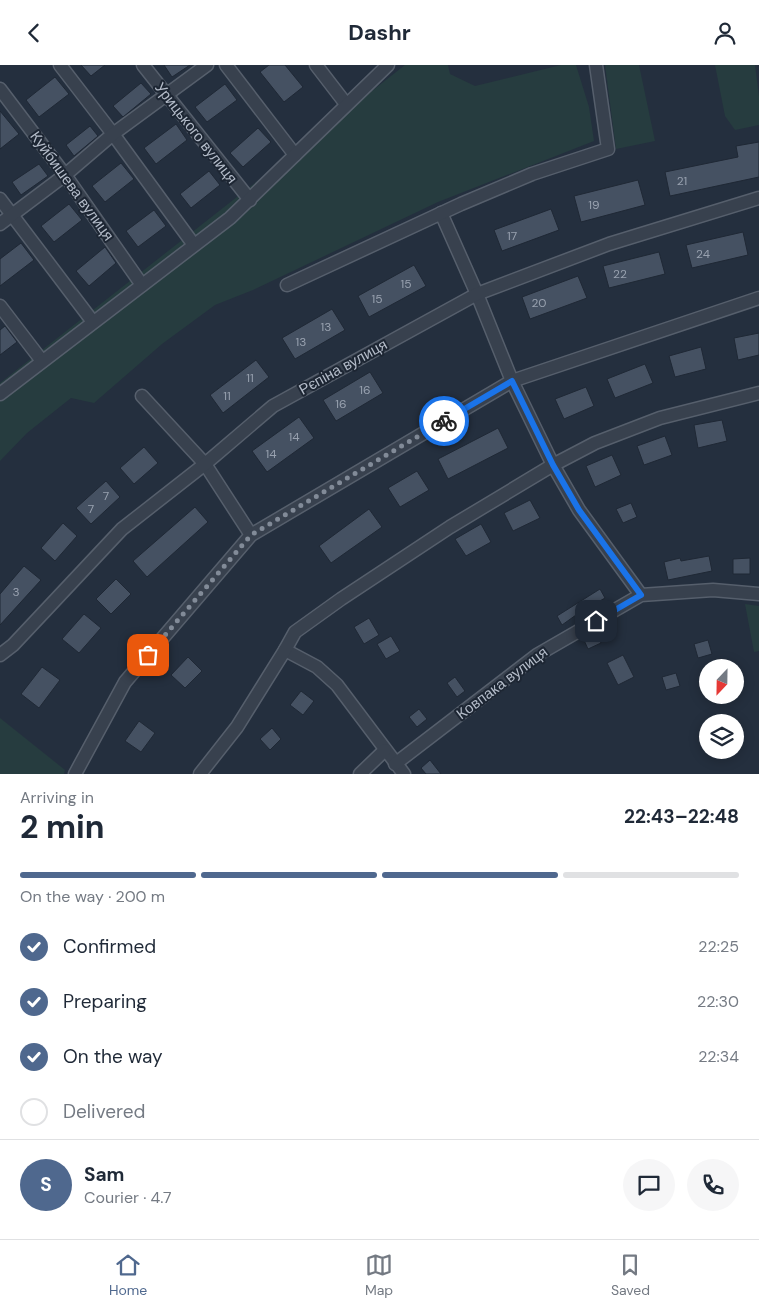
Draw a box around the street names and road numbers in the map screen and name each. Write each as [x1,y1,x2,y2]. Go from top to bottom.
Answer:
street label: Урицького вулиця [150,78,242,188]
street label: Куйбишева вулиця [25,127,119,245]
street label: Рєпіна вулиця [295,334,391,400]
street label: Ковпака вулиця [452,642,552,724]

